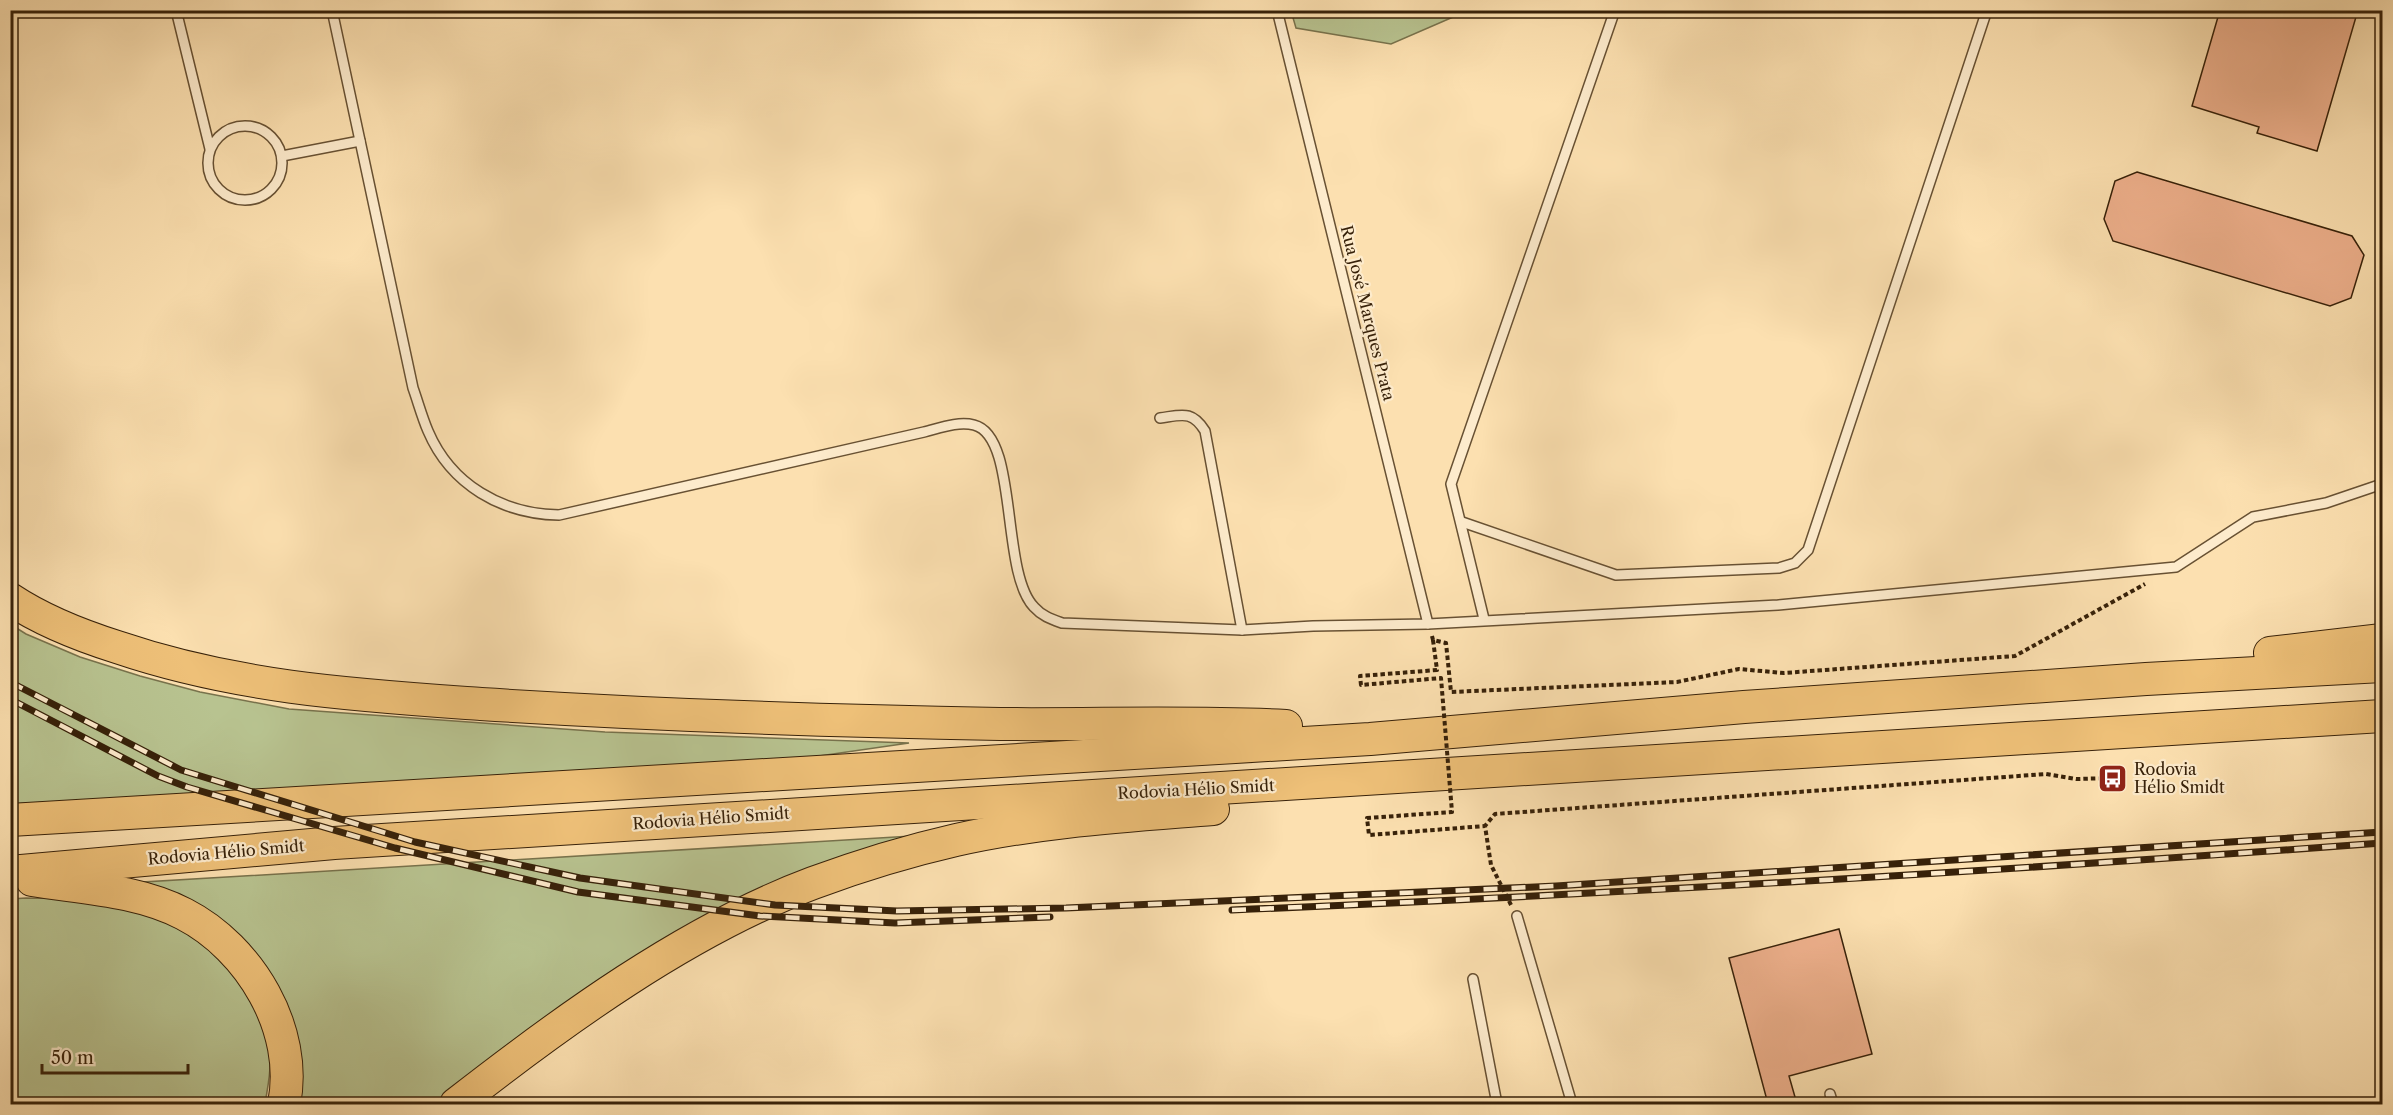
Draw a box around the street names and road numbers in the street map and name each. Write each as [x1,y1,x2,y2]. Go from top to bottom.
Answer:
street label: Rua José Marques Prata [1337,223,1400,403]
street label: Rodovia Hélio Smidt [1117,775,1275,803]
street label: Rodovia Hélio Smidt [632,803,790,833]
street label: Rodovia Hélio Smidt [147,835,306,869]

